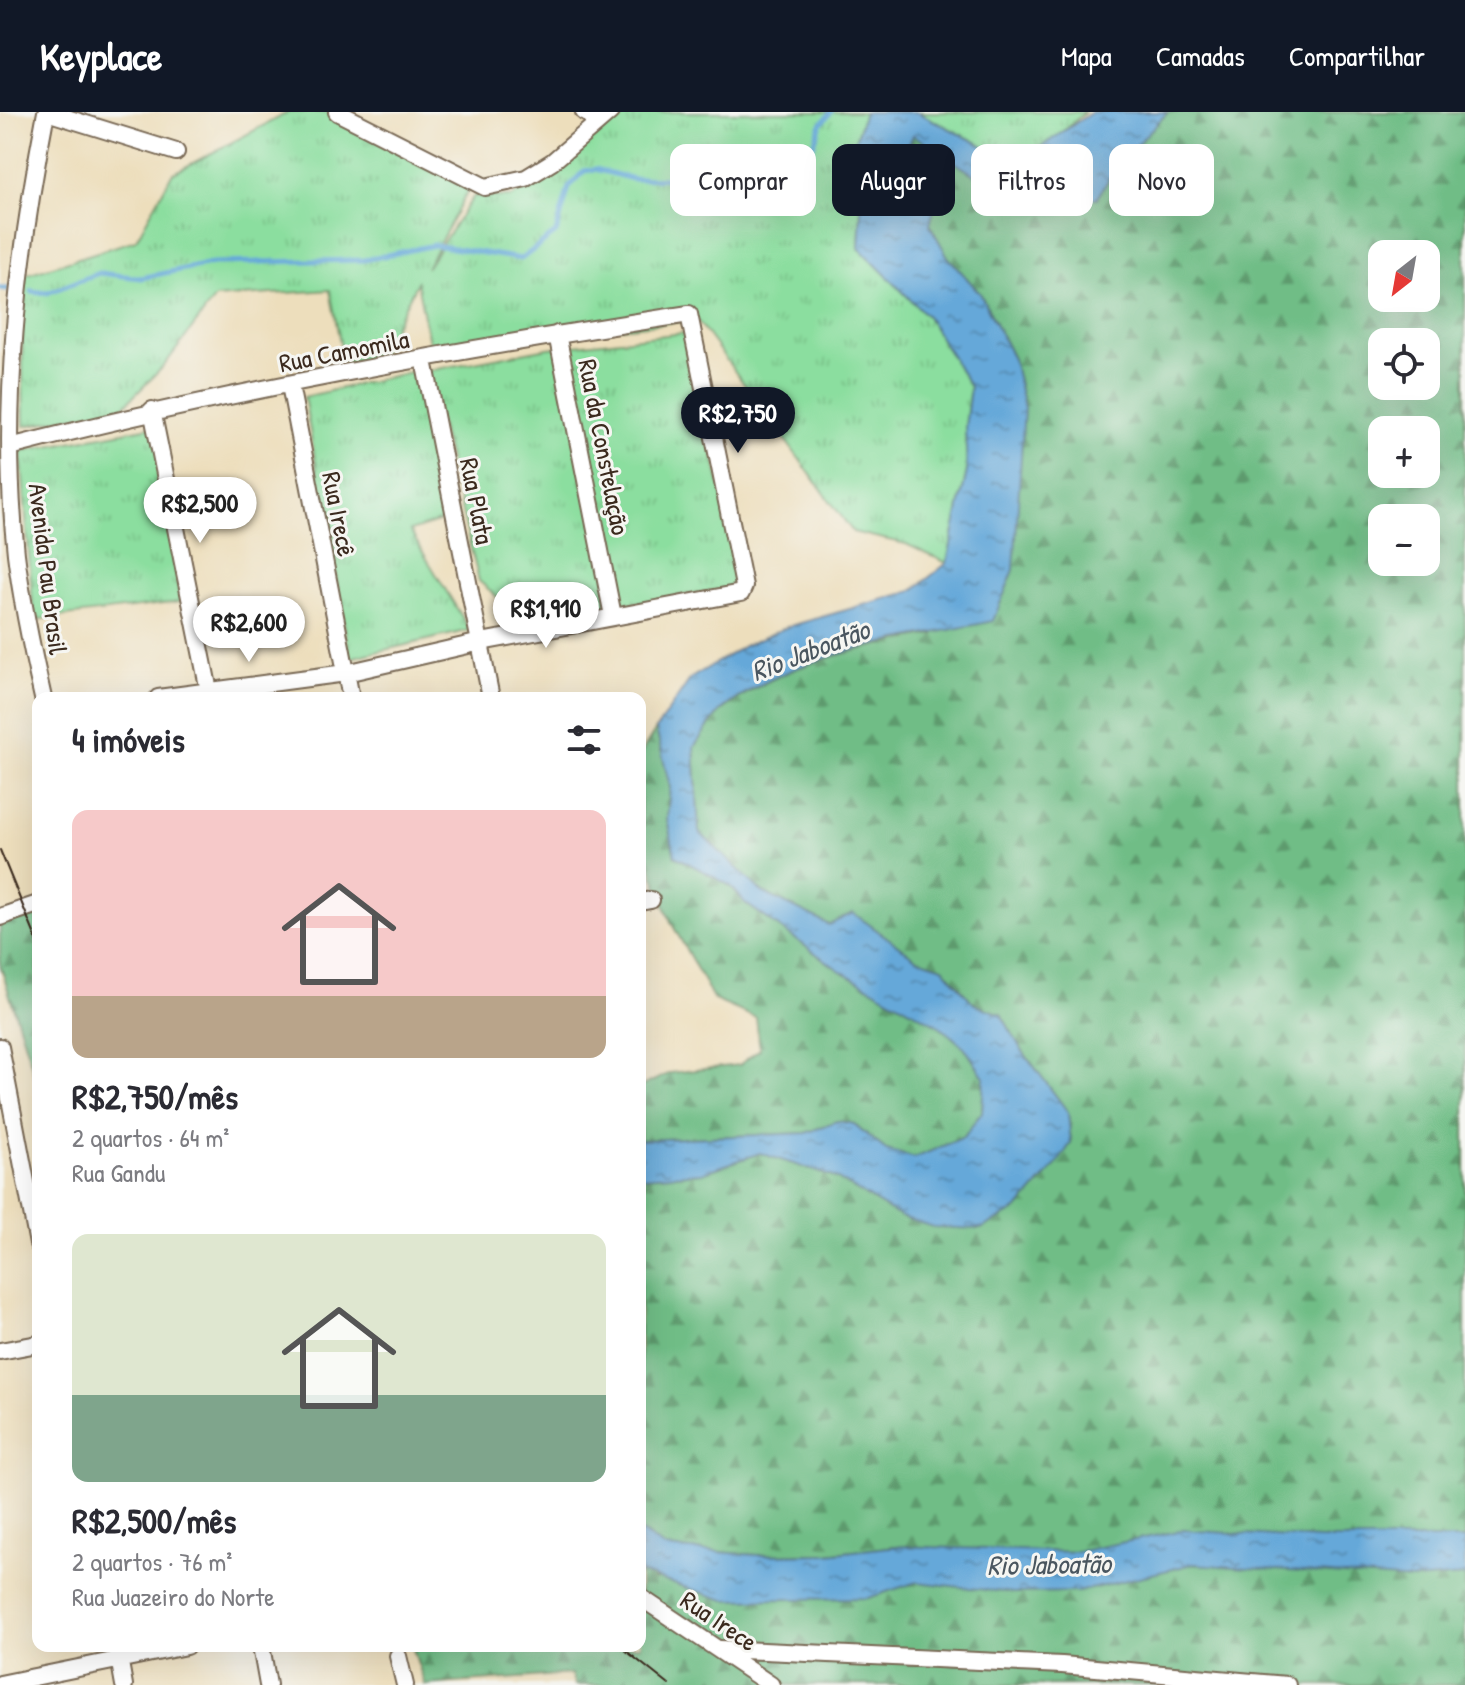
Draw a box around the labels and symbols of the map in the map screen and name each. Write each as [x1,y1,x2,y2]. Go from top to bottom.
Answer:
north arrow [1368,240,1440,312]
street label: Rua Camomila [276,321,412,380]
street label: Rua da Constelação [570,356,639,538]
pin: R$2,750 [664,387,812,455]
street label: Rua Plata [452,455,503,547]
street label: Rua Irecê [314,469,365,559]
pin: R$2,500 [126,477,274,545]
street label: Avenida Pau Brasil [21,481,76,657]
pin: R$1,910 [472,582,620,650]
pin: R$2,600 [175,596,323,664]
water label: Rio Jaboatão [745,609,876,690]
water label: Rio Jaboatão [987,1544,1113,1584]
street label: Rua Irece [674,1582,764,1659]

